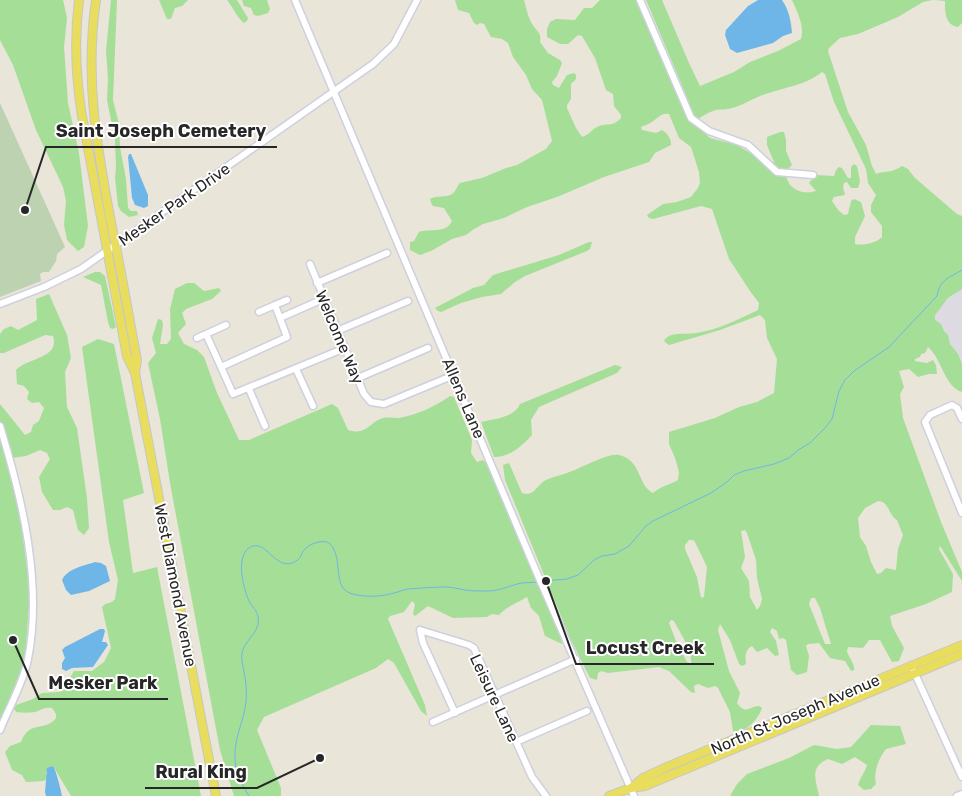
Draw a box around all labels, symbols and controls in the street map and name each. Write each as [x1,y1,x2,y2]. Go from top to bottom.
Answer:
callout: Saint Joseph Cemetery [46,114,277,147]
text: Saint Joseph Cemetery [56,120,267,142]
street label: Mesker Park Drive [115,159,234,250]
street label: Welcome Way [311,287,368,387]
street label: Allens Lane [438,355,489,441]
street label: West Diamond Avenue [150,502,201,668]
callout: Locust Creek [576,631,714,664]
text: Locust Creek [586,637,705,659]
street label: Leisure Lane [466,651,523,745]
callout: Mesker Park [39,666,168,699]
street label: North St Joseph Avenue [708,670,883,759]
text: Mesker Park [48,672,158,694]
callout: Rural King [145,755,257,788]
text: Rural King [155,761,247,783]

